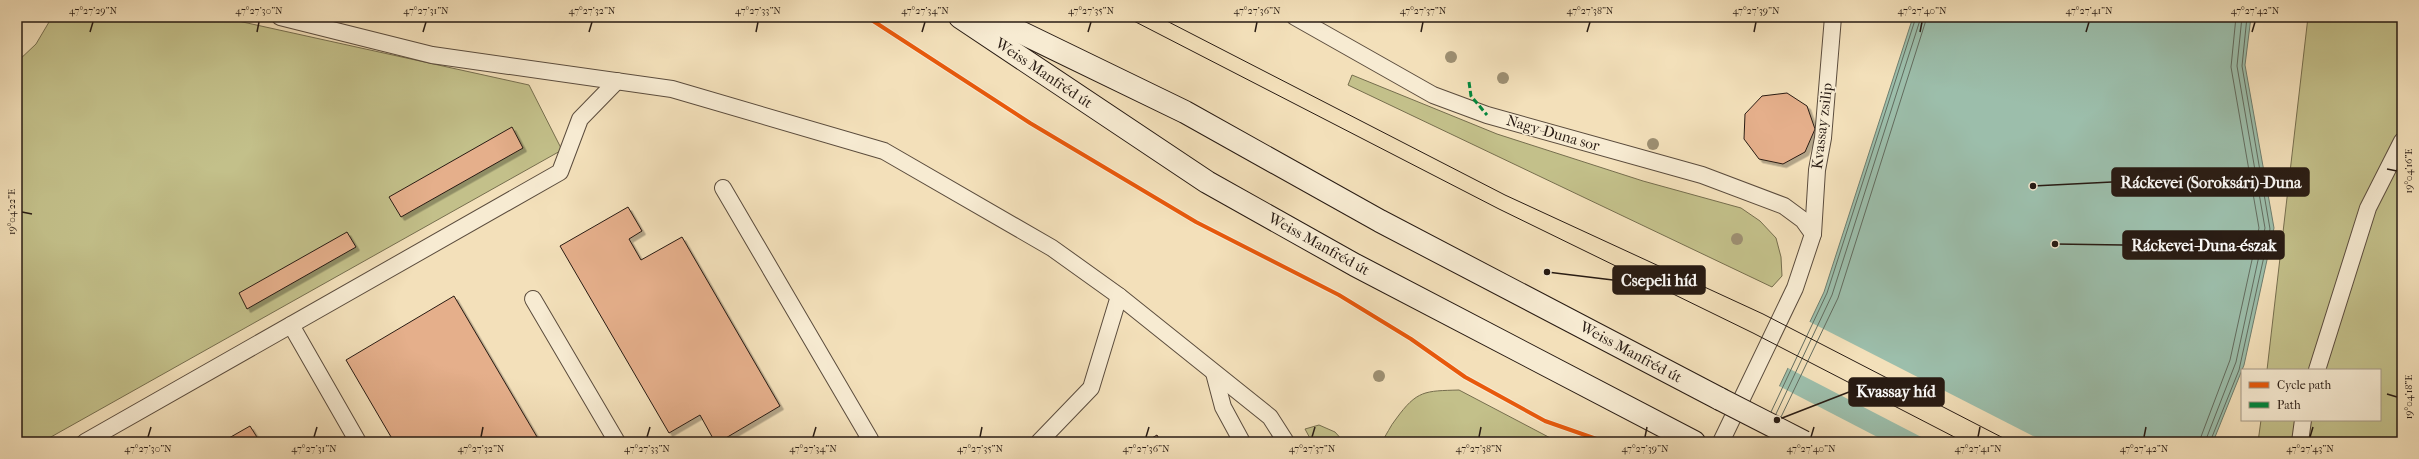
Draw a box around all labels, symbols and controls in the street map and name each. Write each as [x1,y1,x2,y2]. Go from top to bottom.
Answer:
text: 47°27'29"N [69,5,117,17]
text: 47°27'30"N [235,5,283,17]
text: 47°27'31"N [403,5,449,17]
text: 47°27'32"N [569,5,616,17]
text: 47°27'33"N [735,5,781,17]
text: 47°27'34"N [901,5,949,17]
text: 47°27'35"N [1068,5,1114,17]
text: 47°27'36"N [1233,5,1281,17]
text: 47°27'37"N [1400,5,1447,17]
text: 47°27'38"N [1567,5,1614,17]
text: 47°27'39"N [1732,5,1780,17]
text: 47°27'40"N [1897,5,1947,17]
text: 47°27'41"N [2065,5,2113,17]
text: 47°27'42"N [2231,5,2280,17]
street label: Weiss Manfréd út [991,33,1096,112]
street label: Kvassay zsilip [1808,82,1836,170]
street label: Nagy-Duna sor [1504,111,1602,155]
text: 19°04'16"E [2403,149,2415,193]
callout: Ráckevei (Soroksári)-Duna [2112,168,2309,196]
text: Ráckevei (Soroksári)-Duna [2121,173,2302,193]
text: 19°04'22"E [6,189,18,235]
street label: Weiss Manfréd út [1264,208,1373,280]
callout: Ráckevei-Duna-észak [2123,231,2284,259]
text: Ráckevei-Duna-észak [2131,236,2277,255]
callout: Csepeli híd [1613,266,1705,294]
text: Csepeli híd [1621,271,1698,291]
street label: Weiss Manfréd út [1576,317,1686,387]
legend [2241,369,2381,421]
text: 19°04'18"E [2403,375,2415,419]
callout: Kvassay híd [1849,378,1944,406]
text: Cycle path [2277,378,2332,392]
text: Kvassay híd [1856,382,1937,402]
text: Path [2277,398,2301,412]
text: 47°27'30"N [124,443,172,455]
text: 47°27'31"N [291,443,337,455]
text: 47°27'32"N [458,443,505,455]
text: 47°27'33"N [624,443,670,455]
text: 47°27'34"N [789,443,837,455]
text: 47°27'35"N [957,443,1003,455]
text: 47°27'36"N [1122,443,1170,455]
text: 47°27'37"N [1289,443,1336,455]
text: 47°27'38"N [1456,443,1503,455]
text: 47°27'39"N [1621,443,1669,455]
text: 47°27'40"N [1786,443,1836,455]
text: 47°27'41"N [1954,443,2002,455]
text: 47°27'42"N [2120,443,2169,455]
text: 47°27'43"N [2286,443,2334,455]

